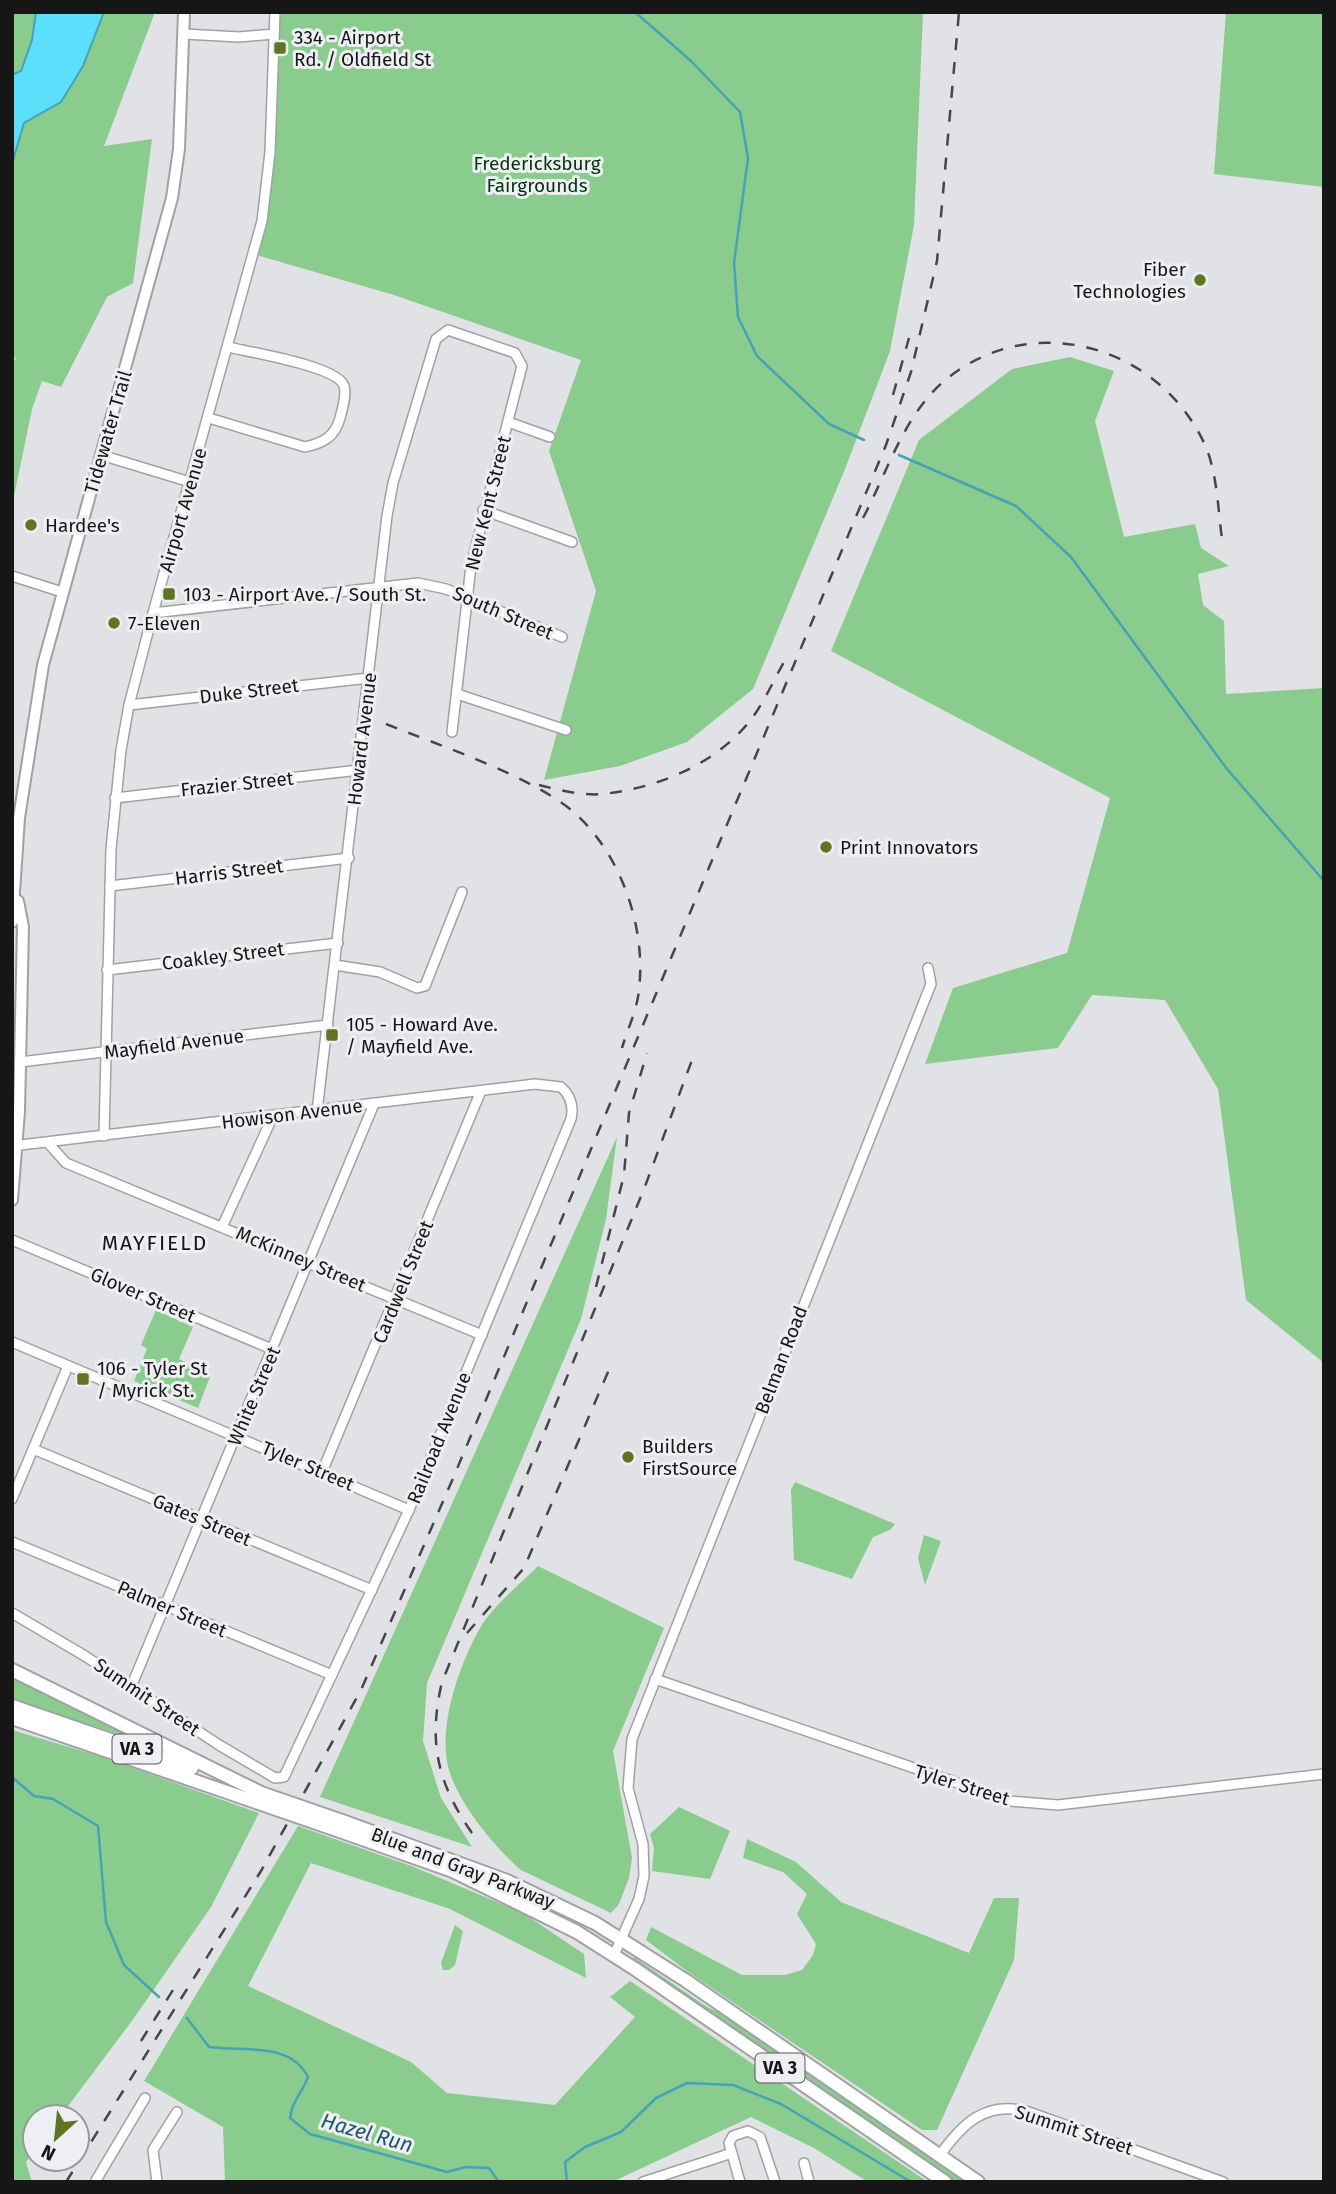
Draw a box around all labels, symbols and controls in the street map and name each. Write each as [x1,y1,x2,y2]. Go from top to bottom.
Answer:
place label: 334 - Airport Rd. / Oldfield St [294,26,432,71]
marker: 334 - Airport Rd. / Oldfield St [272,40,288,56]
park label: Fredericksburg Fairgrounds [473,152,601,197]
place label: Fiber Technologies [1073,258,1187,303]
marker: Fiber Technologies [1192,272,1208,288]
street label: Tidewater Trail [79,367,137,496]
street label: New Kent Street [460,433,516,573]
street label: Airport Avenue [154,445,212,575]
place label: Hardee's [45,514,120,537]
marker: Hardee's [23,517,39,533]
street label: South Street [449,581,557,645]
place label: 103 - Airport Ave. / South St. [183,583,426,606]
marker: 103 - Airport Ave. / South St. [161,586,177,602]
place label: 7-Eleven [128,612,201,635]
marker: 7-Eleven [106,615,122,631]
street label: Howard Avenue [342,671,382,807]
street label: Duke Street [198,673,300,708]
street label: Frazier Street [179,767,295,801]
place label: Print Innovators [840,836,978,859]
marker: Print Innovators [818,839,834,855]
street label: Harris Street [174,854,284,890]
street label: Coakley Street [161,937,286,975]
place label: 105 - Howard Ave. / Mayfield Ave. [346,1013,498,1058]
street label: Mayfield Avenue [103,1024,245,1064]
marker: 105 - Howard Ave. / Mayfield Ave. [324,1027,340,1043]
street label: Howison Avenue [220,1094,364,1134]
street label: Cardwell Street [368,1217,438,1347]
street label: McKinney Street [233,1221,370,1297]
district label: MAYFIELD [102,1230,208,1256]
street label: Glover Street [87,1263,199,1328]
street label: Belman Road [750,1303,812,1417]
street label: White Street [223,1343,285,1449]
place label: 106 - Tyler St / Myrick St. [97,1357,208,1402]
street label: Railroad Avenue [402,1369,476,1507]
marker: 106 - Tyler St / Myrick St. [75,1371,91,1387]
place label: Builders FirstSource [642,1435,737,1480]
street label: Tyler Street [258,1436,358,1496]
marker: Builders FirstSource [620,1449,636,1465]
street label: Gates Street [149,1489,255,1551]
street label: Palmer Street [114,1576,230,1642]
street label: Summit Street [90,1653,204,1741]
road number: VA 3 [113,1734,162,1764]
street label: Tyler Street [912,1760,1012,1810]
street label: Blue and Gray Parkway [368,1822,559,1914]
road number: VA 3 [756,2054,804,2082]
street label: Summit Street [1012,2100,1136,2160]
north arrow [21,2103,91,2173]
water label: Hazel Run [318,2108,416,2158]
text: N [38,2140,59,2166]

